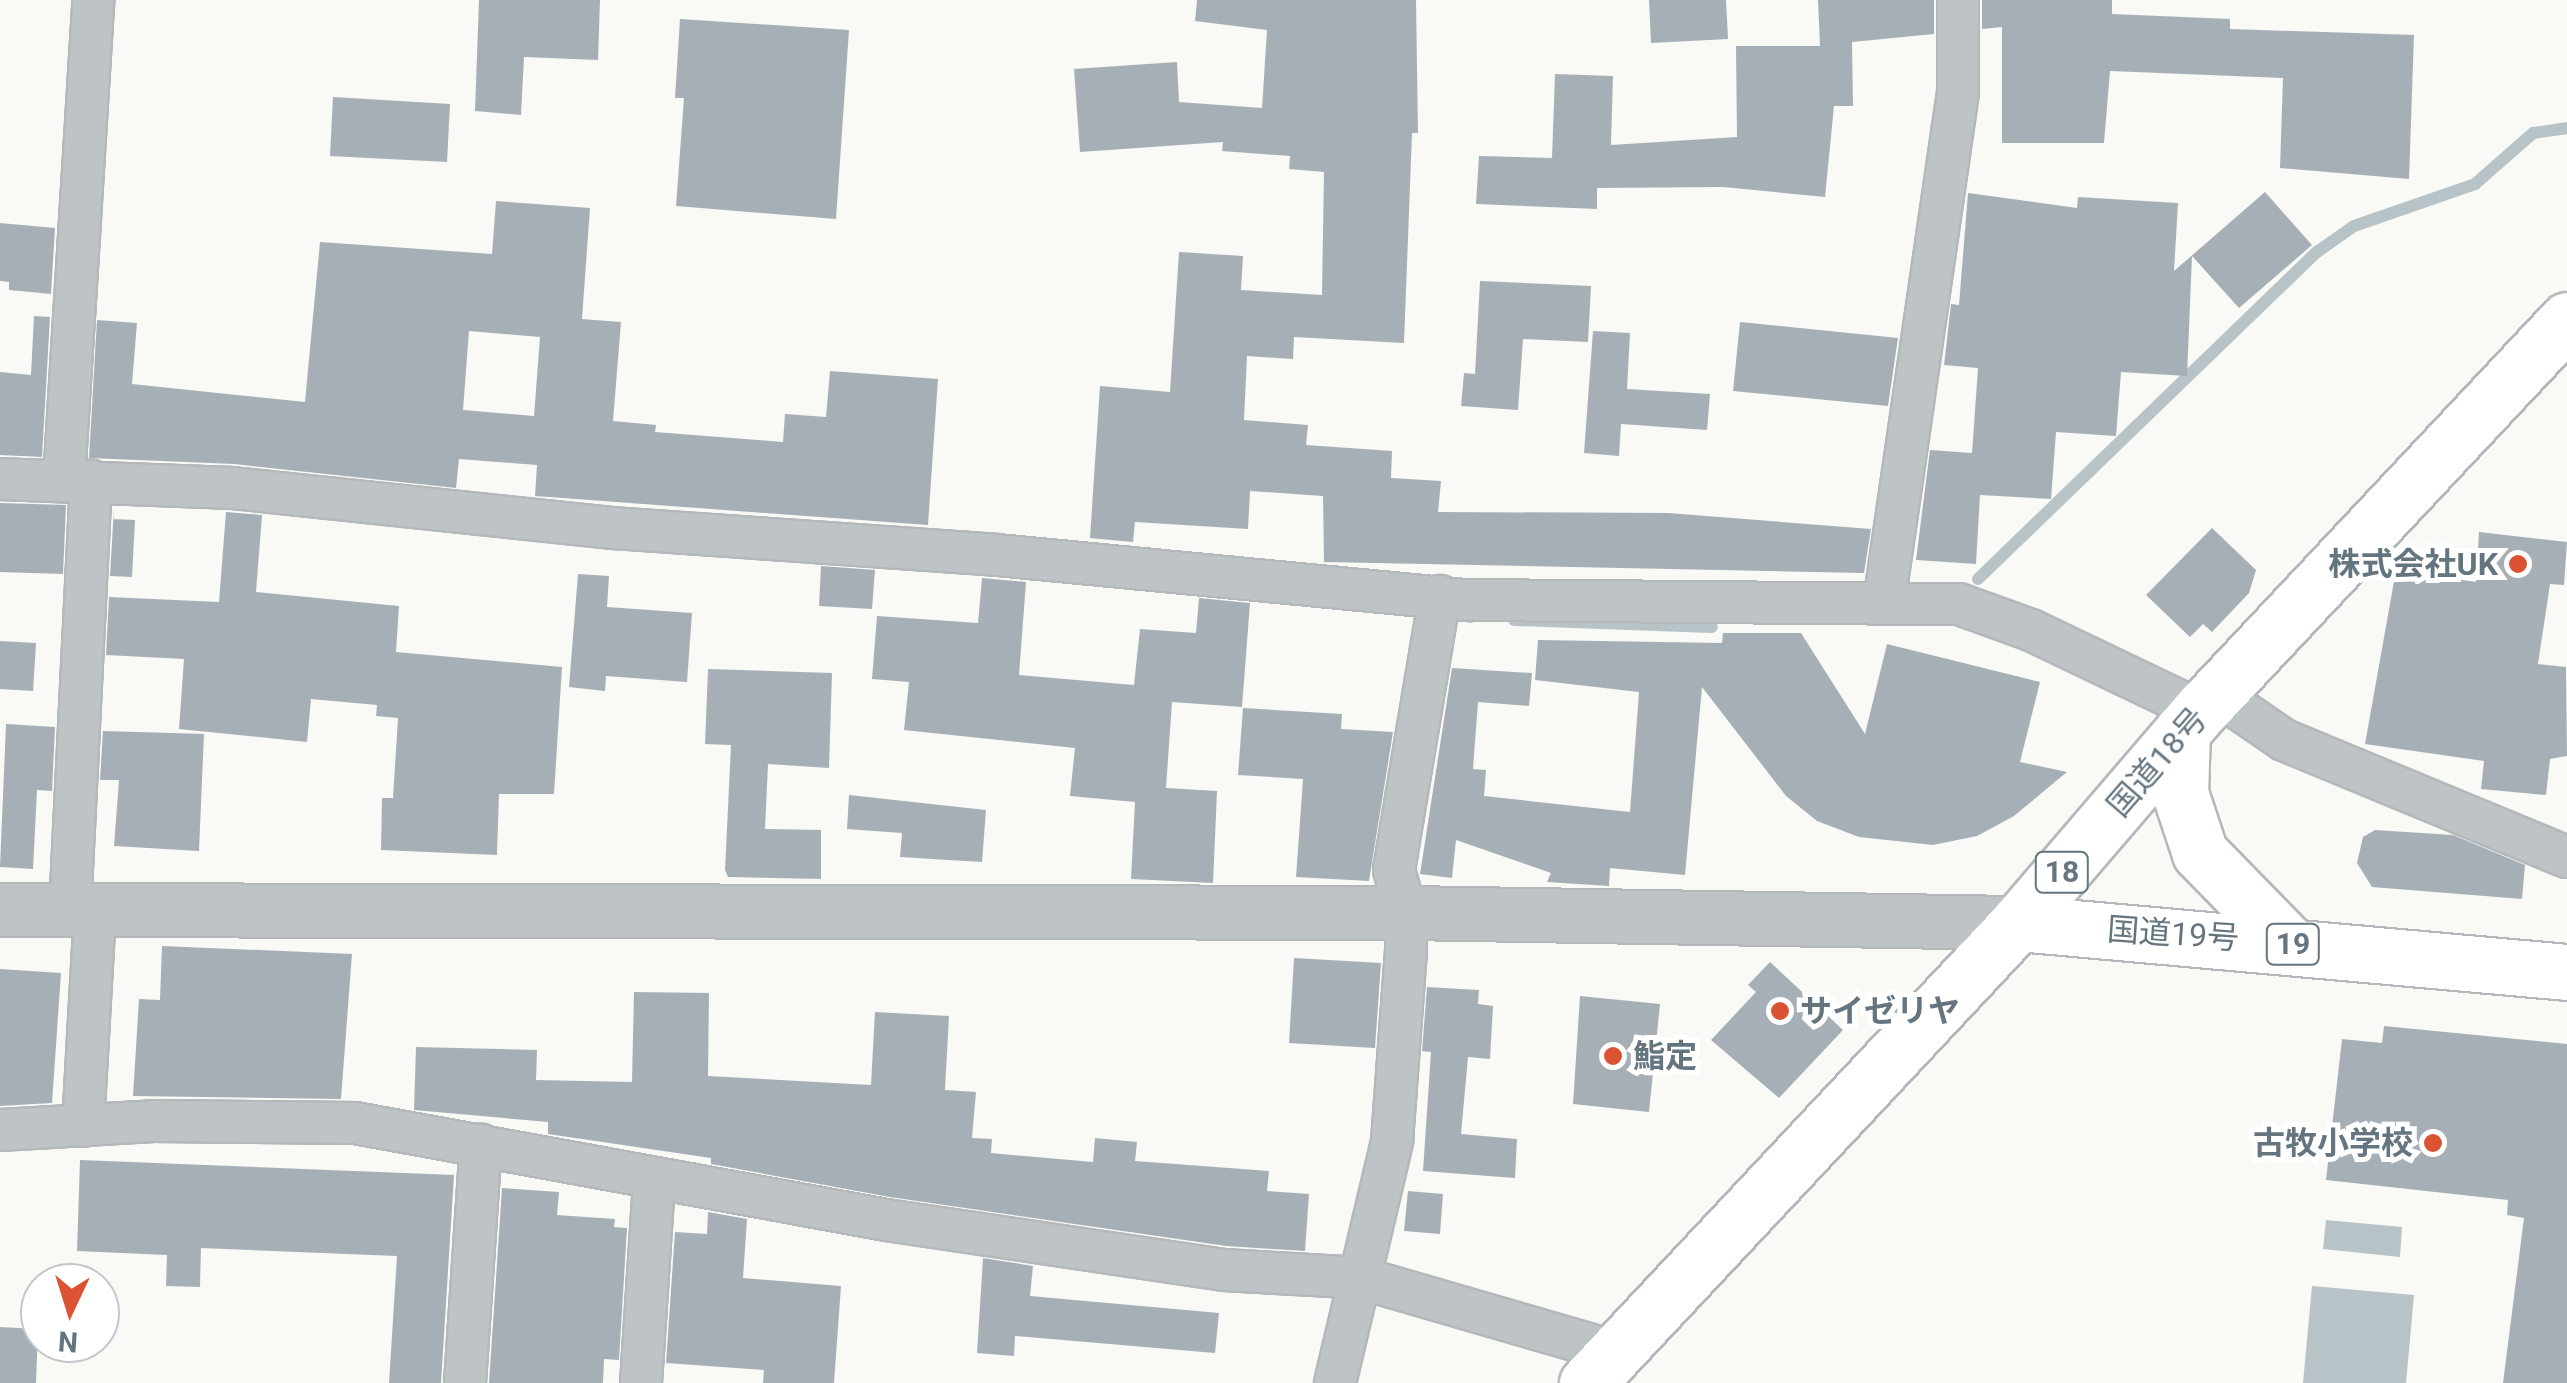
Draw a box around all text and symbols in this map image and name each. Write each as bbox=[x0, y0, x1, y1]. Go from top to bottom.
place label: 株式会社UK bbox=[2329, 545, 2498, 583]
marker: 株式会社UK bbox=[2507, 553, 2529, 575]
street label: 国道18号 bbox=[2099, 700, 2215, 824]
road number: 18 bbox=[2034, 847, 2090, 897]
street label: 国道19号 bbox=[2106, 910, 2240, 958]
road number: 19 bbox=[2266, 919, 2320, 969]
place label: サイゼリヤ bbox=[1800, 992, 1960, 1030]
marker: サイゼリヤ bbox=[1769, 1000, 1791, 1022]
place label: 鮨定 bbox=[1633, 1037, 1697, 1075]
marker: 鮨定 bbox=[1602, 1045, 1624, 1067]
place label: 古牧小学校 bbox=[2253, 1124, 2413, 1162]
marker: 古牧小学校 bbox=[2422, 1132, 2444, 1154]
north arrow bbox=[20, 1263, 120, 1363]
text: N bbox=[57, 1324, 79, 1359]

